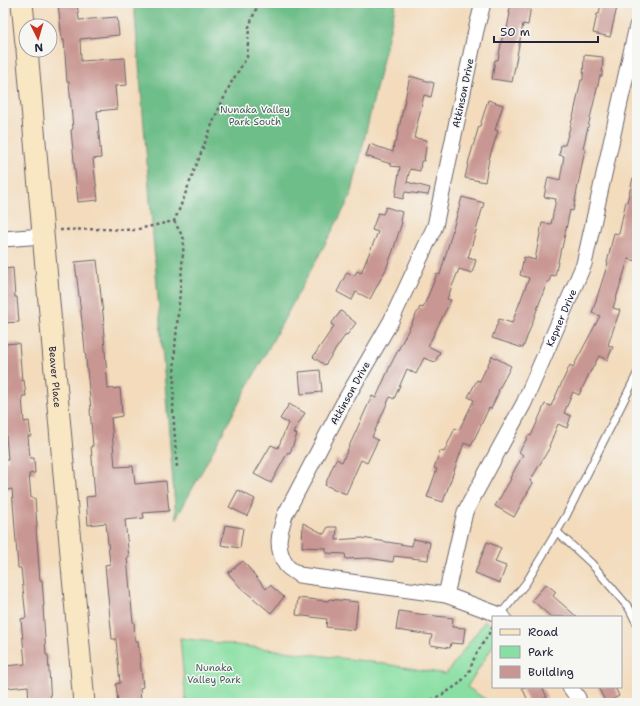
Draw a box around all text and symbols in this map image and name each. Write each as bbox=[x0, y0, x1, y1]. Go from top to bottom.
north arrow bbox=[18, 18, 58, 58]
scale bar bbox=[494, 18, 598, 44]
text: 50 m bbox=[500, 24, 530, 40]
text: N bbox=[34, 40, 44, 55]
street label: Atkinson Drive bbox=[449, 57, 477, 129]
park label: Nunaka Valley Park South bbox=[220, 103, 290, 128]
street label: Kepner Drive bbox=[543, 287, 579, 349]
street label: Beaver Place bbox=[46, 345, 65, 408]
street label: Atkinson Drive bbox=[327, 359, 373, 427]
legend bbox=[492, 616, 622, 688]
text: Road bbox=[528, 624, 559, 640]
text: Park bbox=[528, 644, 554, 660]
park label: Nunaka Valley Park bbox=[187, 661, 241, 686]
text: Building bbox=[528, 664, 574, 680]

